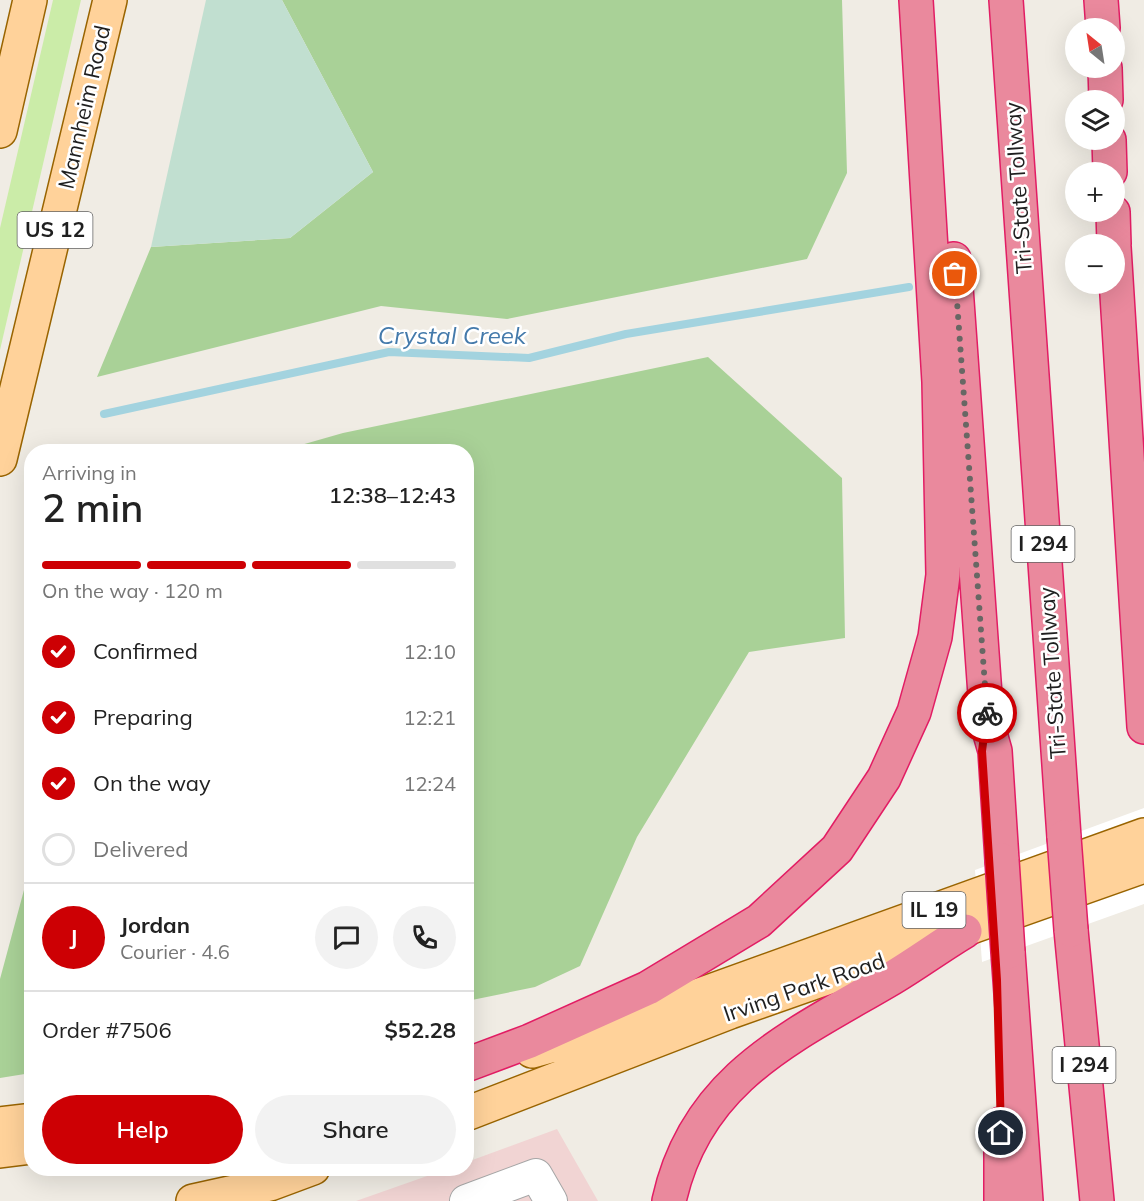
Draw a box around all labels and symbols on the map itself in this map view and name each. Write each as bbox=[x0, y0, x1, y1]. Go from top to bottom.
north arrow bbox=[1065, 18, 1125, 78]
street label: Mannheim Road bbox=[52, 23, 116, 191]
street label: Tri-State Tollway bbox=[998, 101, 1038, 275]
road number: US 12 bbox=[17, 212, 92, 248]
pin bbox=[929, 248, 980, 299]
water label: Crystal Creek bbox=[378, 320, 527, 350]
road number: I 294 bbox=[1012, 526, 1074, 562]
street label: Tri-State Tollway bbox=[1032, 586, 1072, 760]
courier bbox=[957, 683, 1017, 743]
road number: IL 19 bbox=[902, 892, 966, 928]
street label: Irving Park Road bbox=[719, 946, 889, 1028]
road number: I 294 bbox=[1052, 1047, 1116, 1083]
pin bbox=[975, 1107, 1026, 1158]

